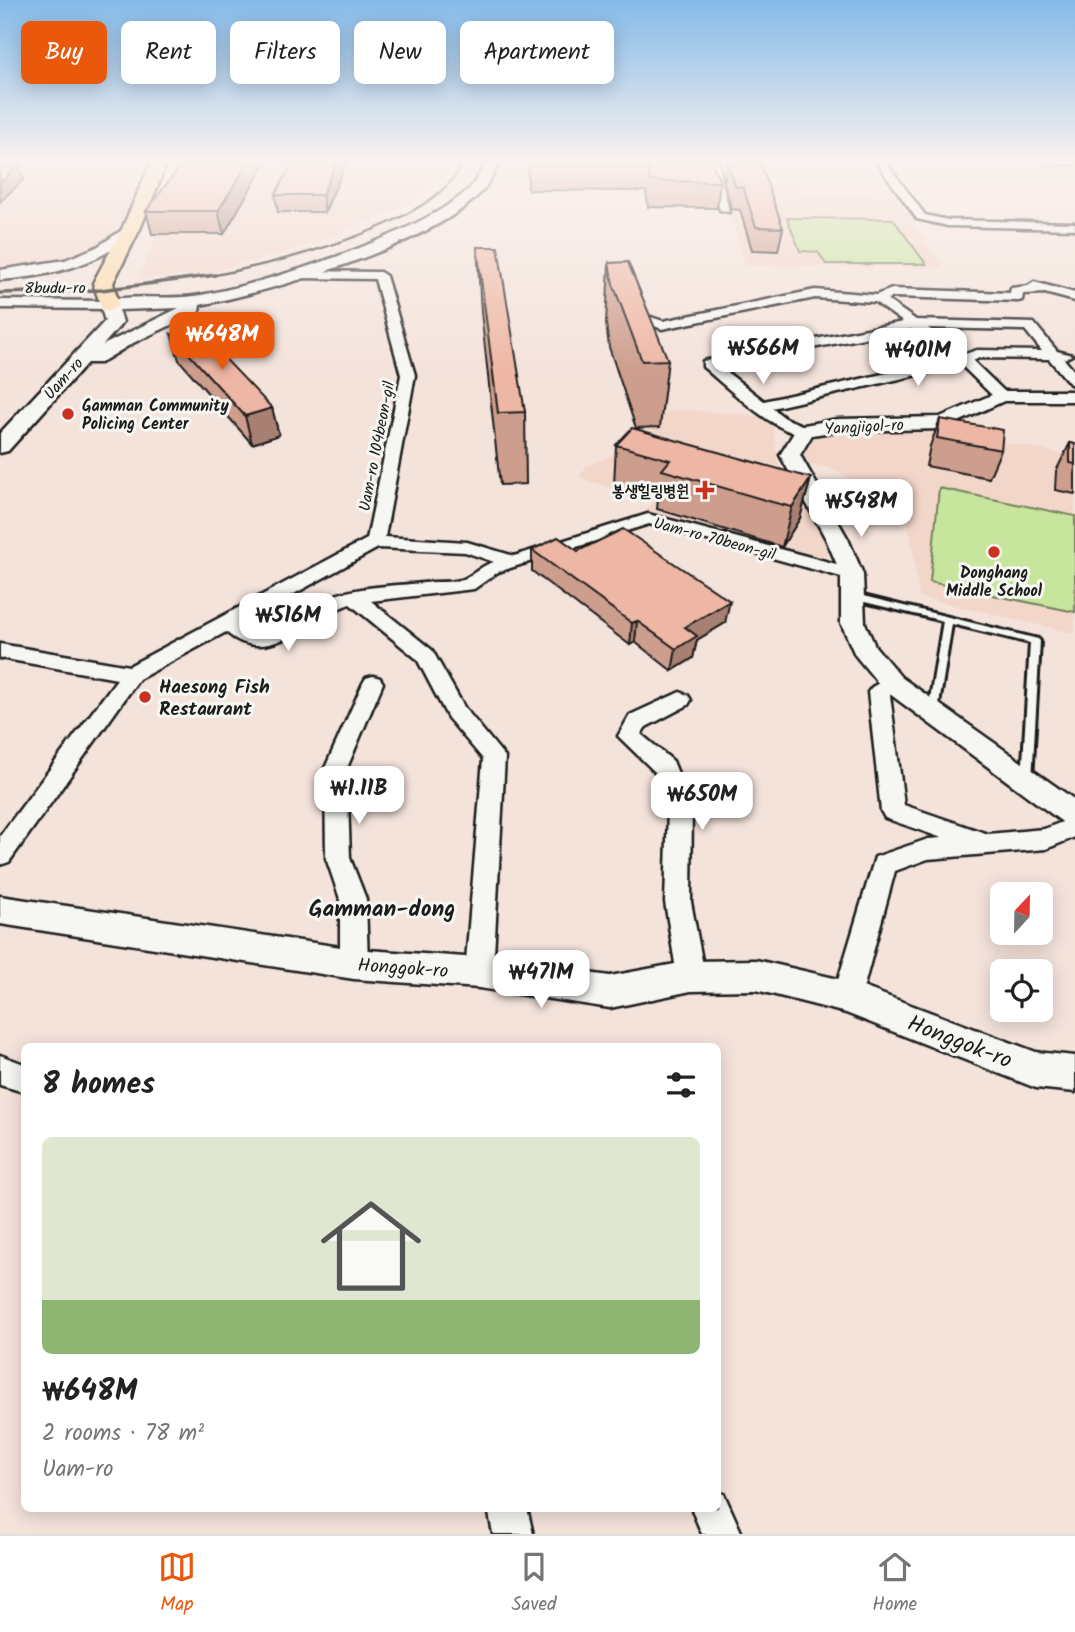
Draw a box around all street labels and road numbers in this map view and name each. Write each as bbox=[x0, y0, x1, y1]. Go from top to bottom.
street label: 8budu-ro bbox=[24, 276, 86, 301]
street label: Uam-ro bbox=[38, 352, 90, 406]
street label: Uam-ro 104beon-gil bbox=[353, 379, 402, 513]
street label: Yangjigol-ro bbox=[824, 413, 904, 442]
street label: Uam-ro 70beon-gil bbox=[651, 511, 779, 568]
street label: Honggok-ro bbox=[357, 951, 449, 987]
street label: Honggok-ro bbox=[902, 1006, 1017, 1079]

